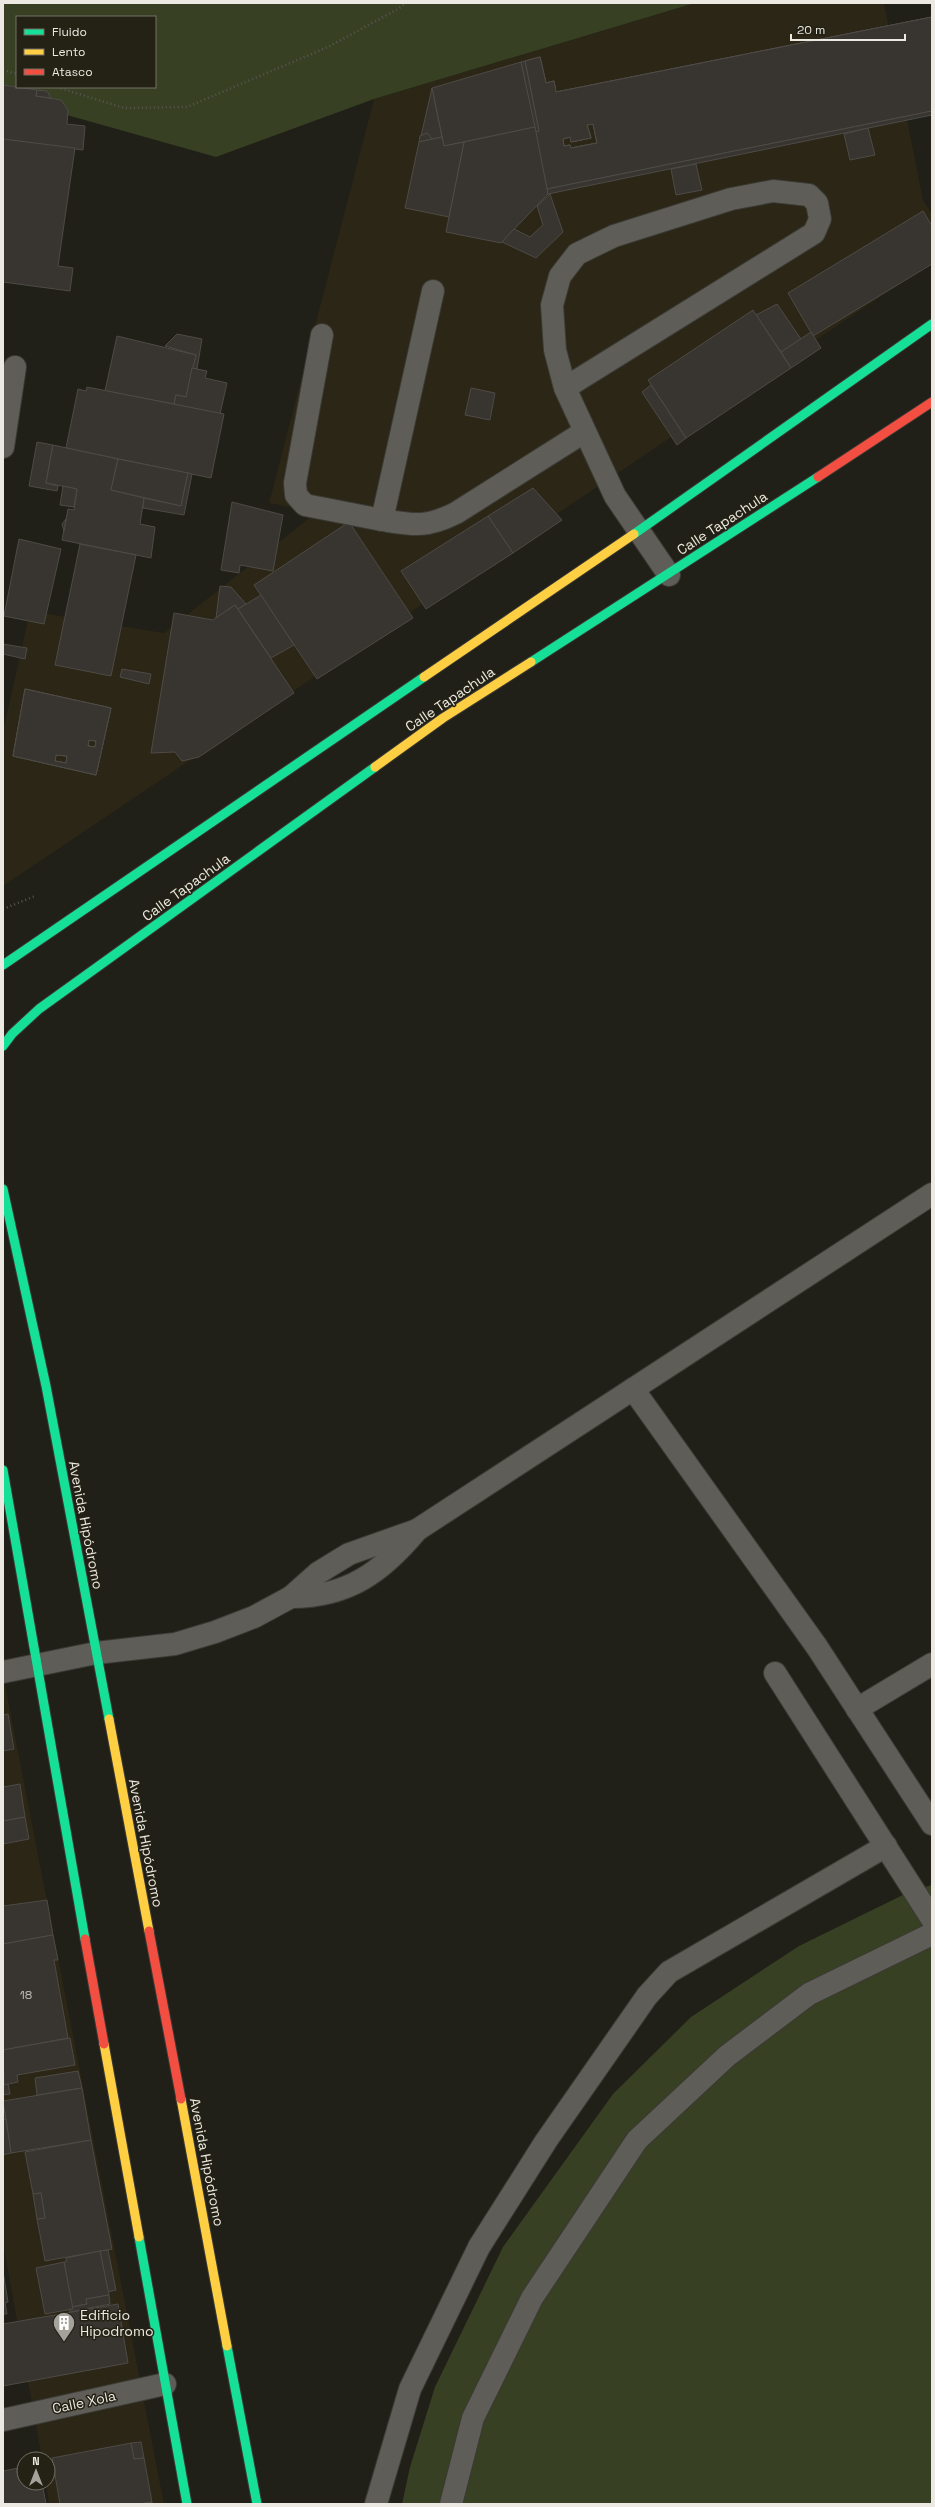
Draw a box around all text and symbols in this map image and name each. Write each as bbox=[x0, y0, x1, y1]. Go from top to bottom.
legend bbox=[16, 16, 156, 88]
scale bar bbox=[791, 16, 905, 42]
text: 20 m bbox=[797, 22, 825, 38]
text: Fluido bbox=[52, 24, 87, 40]
text: Lento bbox=[52, 44, 86, 60]
text: Atasco bbox=[52, 64, 93, 80]
street label: Calle Tapachula bbox=[673, 487, 771, 559]
street label: Calle Tapachula bbox=[402, 662, 498, 736]
street label: Calle Tapachula bbox=[139, 849, 233, 925]
street label: Avenida Hipódromo bbox=[65, 1459, 107, 1591]
street label: Avenida Hipódromo bbox=[125, 1777, 167, 1909]
house number: 18 bbox=[20, 1987, 32, 2003]
street label: Avenida Hipódromo bbox=[186, 2096, 228, 2228]
place label: Edificio Hipodromo bbox=[80, 2306, 154, 2340]
building icon: Edificio Hipodromo bbox=[51, 2310, 77, 2343]
street label: Calle Xola bbox=[51, 2386, 117, 2418]
north arrow bbox=[16, 2451, 56, 2491]
text: N bbox=[32, 2454, 40, 2468]

